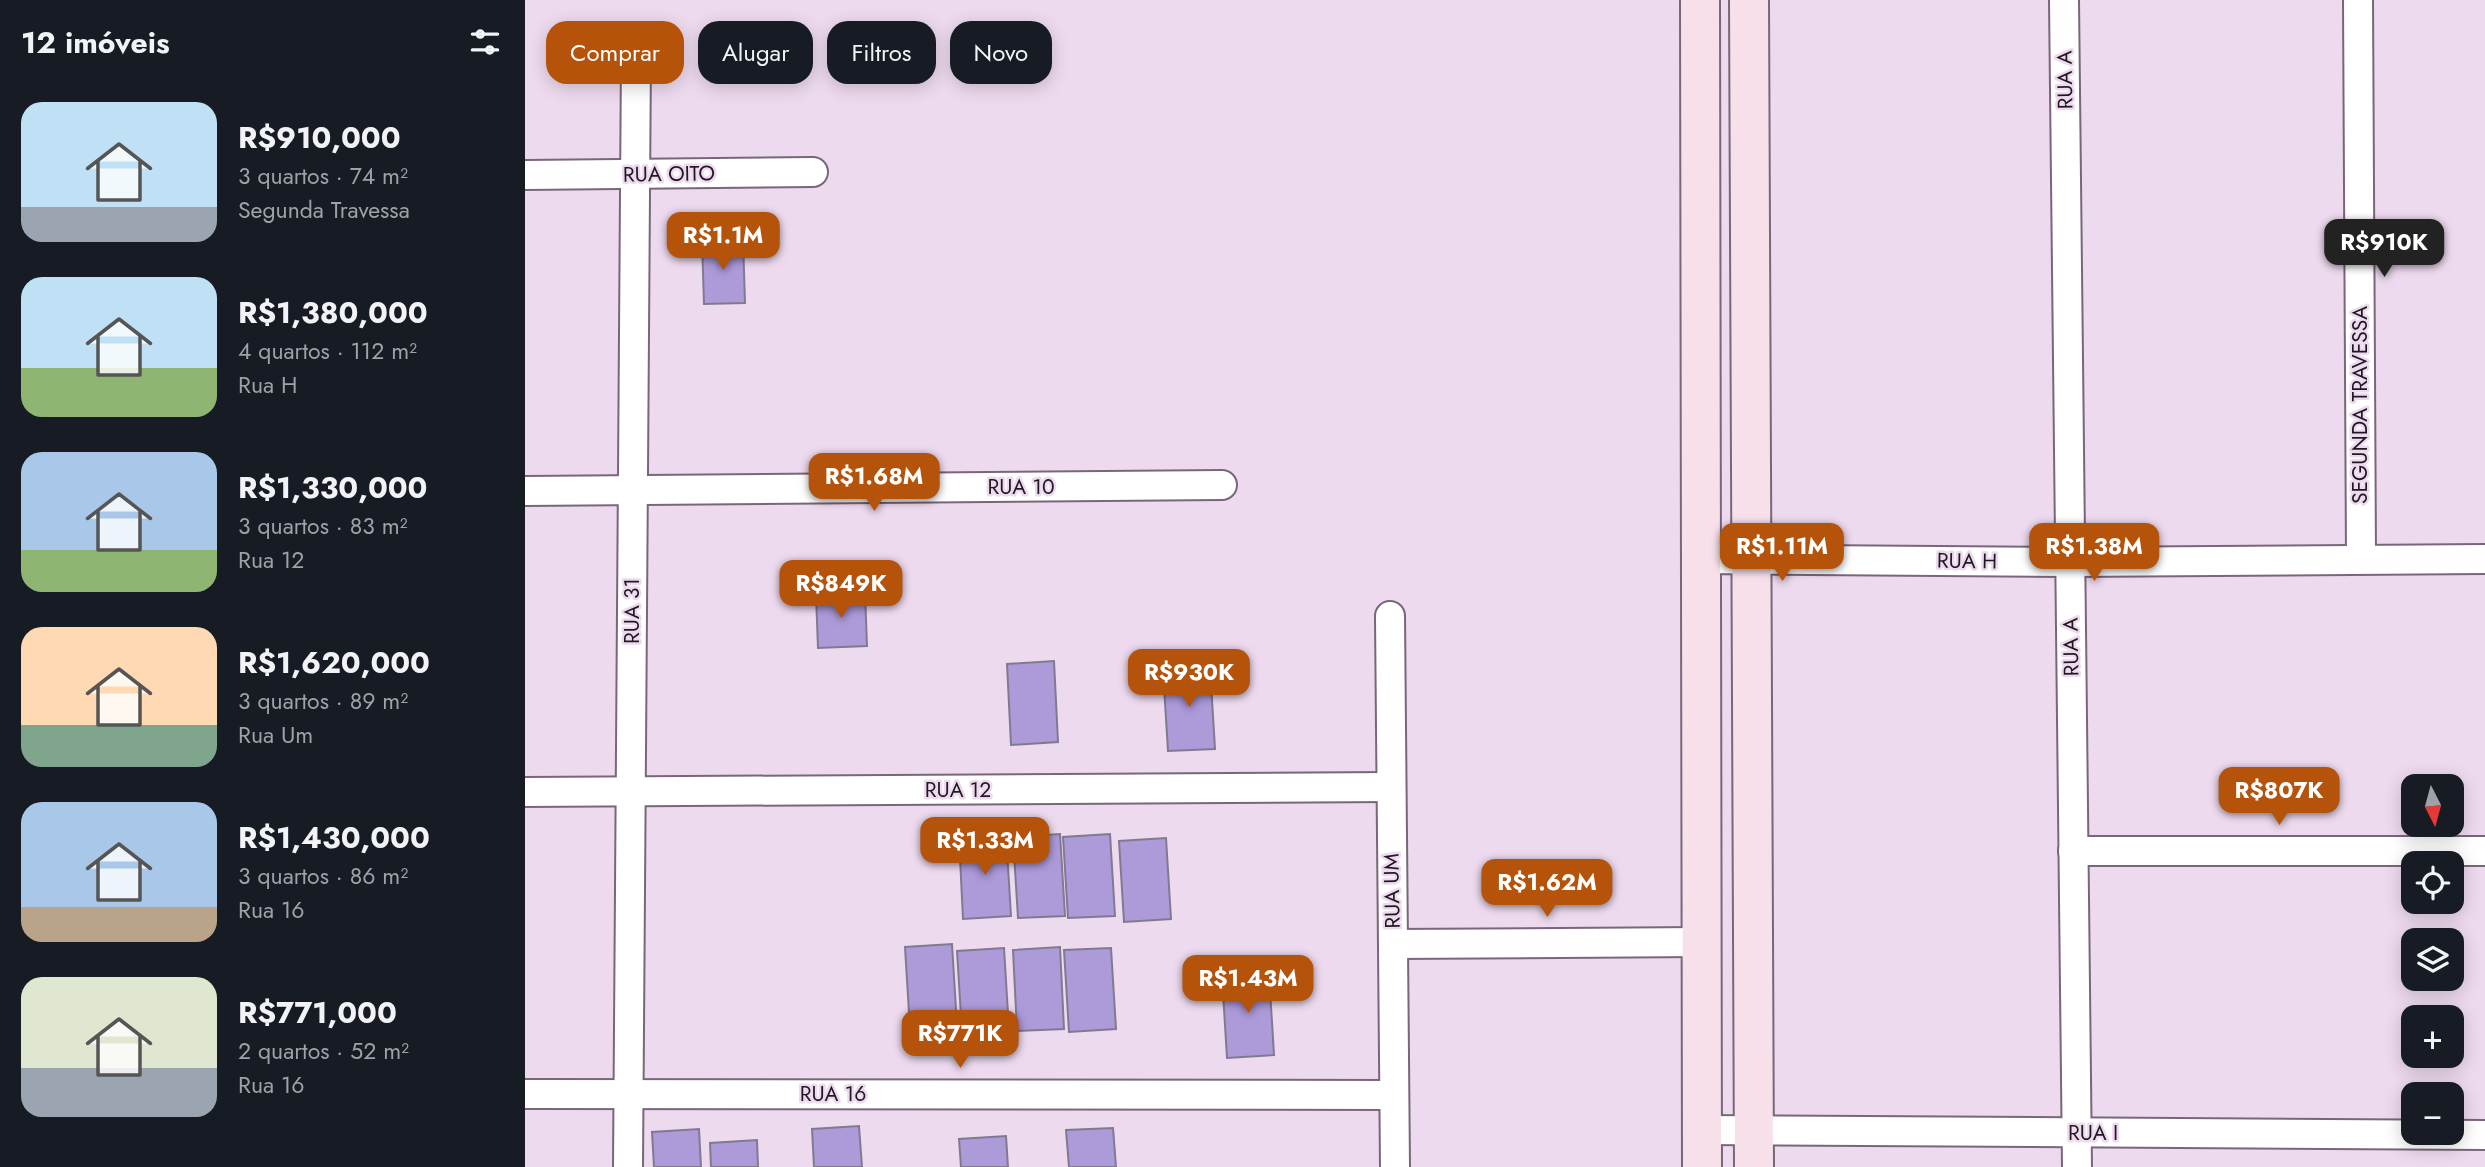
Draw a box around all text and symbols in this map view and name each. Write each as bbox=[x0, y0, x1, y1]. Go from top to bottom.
text: 12 imóveis bbox=[21, 21, 170, 64]
chip: Comprar bbox=[546, 21, 684, 84]
chip: Alugar bbox=[698, 21, 813, 84]
chip: Filtros bbox=[827, 21, 936, 84]
chip: Novo bbox=[950, 21, 1052, 84]
icon: filters bbox=[466, 23, 504, 61]
street label: RUA A bbox=[2049, 50, 2081, 110]
text: R$910,000 bbox=[238, 116, 401, 159]
icon: home bbox=[77, 130, 161, 214]
street label: RUA OITO bbox=[623, 158, 715, 190]
text: 3 quartos · 74 m² bbox=[238, 159, 408, 193]
text: Segunda Travessa bbox=[238, 193, 410, 227]
pin: R$1.1M bbox=[666, 212, 780, 272]
text: R$1.1M bbox=[683, 218, 763, 252]
pin: R$910K bbox=[2327, 219, 2441, 279]
text: R$910K bbox=[2340, 225, 2428, 259]
text: R$1,380,000 bbox=[238, 291, 428, 334]
icon: home bbox=[77, 305, 161, 389]
street label: SEGUNDA TRAVESSA bbox=[2345, 306, 2375, 504]
text: 4 quartos · 112 m² bbox=[238, 334, 417, 368]
text: Rua H bbox=[238, 368, 297, 402]
pin: R$1.68M bbox=[809, 454, 939, 513]
text: R$1.68M bbox=[825, 459, 923, 493]
text: R$1,330,000 bbox=[238, 466, 427, 509]
street label: RUA 10 bbox=[987, 472, 1055, 502]
icon: home bbox=[77, 480, 161, 564]
text: 3 quartos · 83 m² bbox=[238, 509, 408, 543]
pin: R$1.11M bbox=[1717, 524, 1847, 583]
pin: R$1.38M bbox=[2029, 524, 2159, 583]
text: R$1.11M bbox=[1736, 529, 1828, 563]
text: R$1.38M bbox=[2045, 529, 2143, 563]
text: Rua 12 bbox=[238, 543, 304, 577]
street label: RUA H bbox=[1937, 545, 1997, 577]
pin: R$849K bbox=[784, 560, 898, 620]
text: R$849K bbox=[795, 566, 887, 600]
street label: RUA 31 bbox=[617, 578, 647, 644]
street label: RUA A bbox=[2055, 617, 2087, 677]
text: R$1,620,000 bbox=[238, 641, 430, 684]
pin: R$930K bbox=[1132, 650, 1246, 709]
icon: home bbox=[77, 655, 161, 739]
text: R$930K bbox=[1144, 655, 1234, 689]
text: 3 quartos · 89 m² bbox=[238, 684, 408, 718]
text: Rua Um bbox=[238, 718, 313, 752]
pin: R$807K bbox=[2222, 768, 2336, 827]
text: R$807K bbox=[2235, 773, 2323, 807]
north arrow bbox=[2401, 774, 2464, 836]
map controls bbox=[2401, 774, 2464, 1145]
street label: RUA 12 bbox=[925, 775, 991, 805]
text: R$1,430,000 bbox=[238, 816, 430, 859]
pin: R$1.33M bbox=[920, 818, 1050, 877]
text: R$1.33M bbox=[936, 823, 1034, 857]
icon: home bbox=[77, 830, 161, 914]
button: locate bbox=[2401, 851, 2464, 914]
street label: RUA UM bbox=[1376, 853, 1408, 929]
text: 3 quartos · 86 m² bbox=[238, 859, 408, 893]
pin: R$1.62M bbox=[1482, 860, 1612, 919]
text: R$1.62M bbox=[1497, 865, 1597, 899]
text: Rua 16 bbox=[238, 893, 305, 927]
button: layers bbox=[2401, 928, 2464, 991]
pin: R$1.43M bbox=[1183, 956, 1313, 1015]
text: R$1.43M bbox=[1198, 961, 1298, 995]
text: R$771,000 bbox=[238, 991, 397, 1034]
icon: home bbox=[77, 1005, 161, 1089]
button: + bbox=[2401, 1005, 2464, 1068]
pin: R$771K bbox=[903, 1010, 1017, 1070]
text: R$771K bbox=[918, 1016, 1002, 1050]
text: 2 quartos · 52 m² bbox=[238, 1034, 409, 1068]
text: Rua 16 bbox=[238, 1068, 305, 1102]
street label: RUA 16 bbox=[800, 1079, 866, 1109]
button: − bbox=[2401, 1082, 2464, 1145]
street label: RUA I bbox=[2068, 1118, 2118, 1148]

